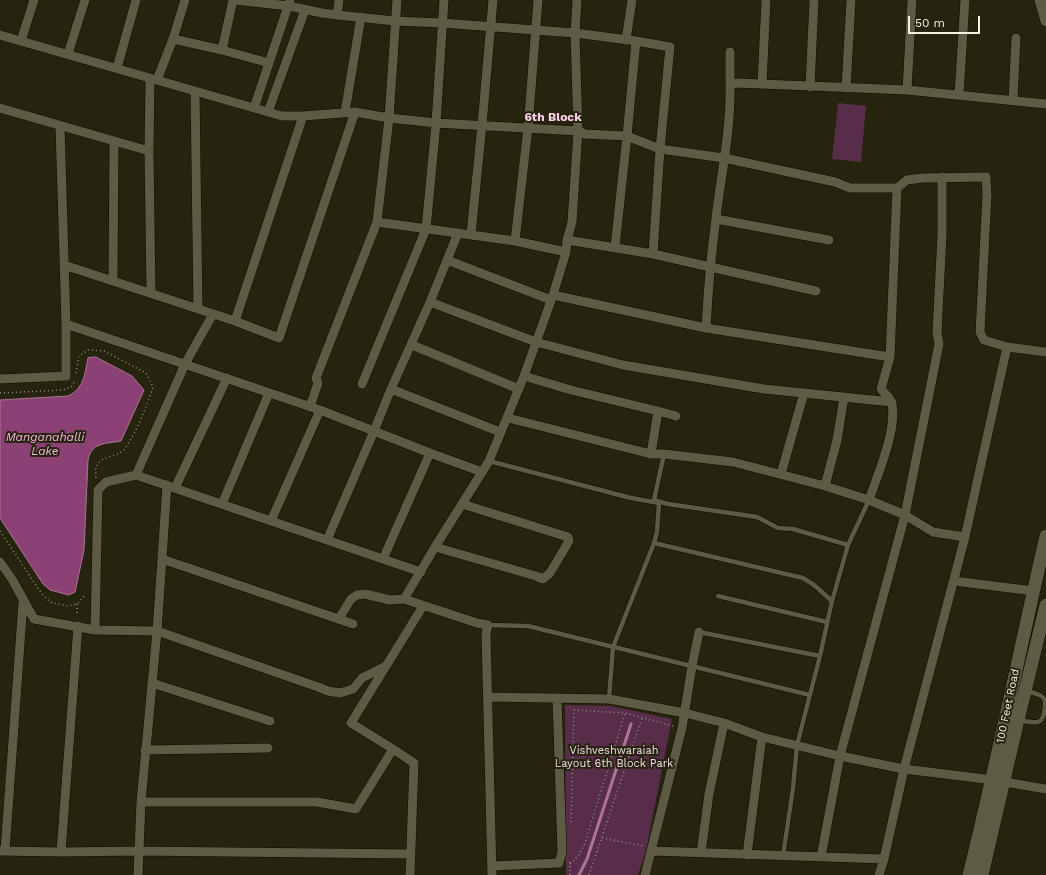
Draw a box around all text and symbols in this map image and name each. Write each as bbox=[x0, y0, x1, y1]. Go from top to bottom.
scale bar bbox=[910, 8, 982, 34]
text: 50 m bbox=[915, 16, 945, 30]
district label: 6th Block bbox=[524, 110, 582, 124]
water label: Manganahalli Lake bbox=[6, 430, 84, 458]
street label: 100 Feet Road bbox=[994, 668, 1022, 744]
park label: Vishveshwaraiah Layout 6th Block Park bbox=[555, 744, 673, 770]

